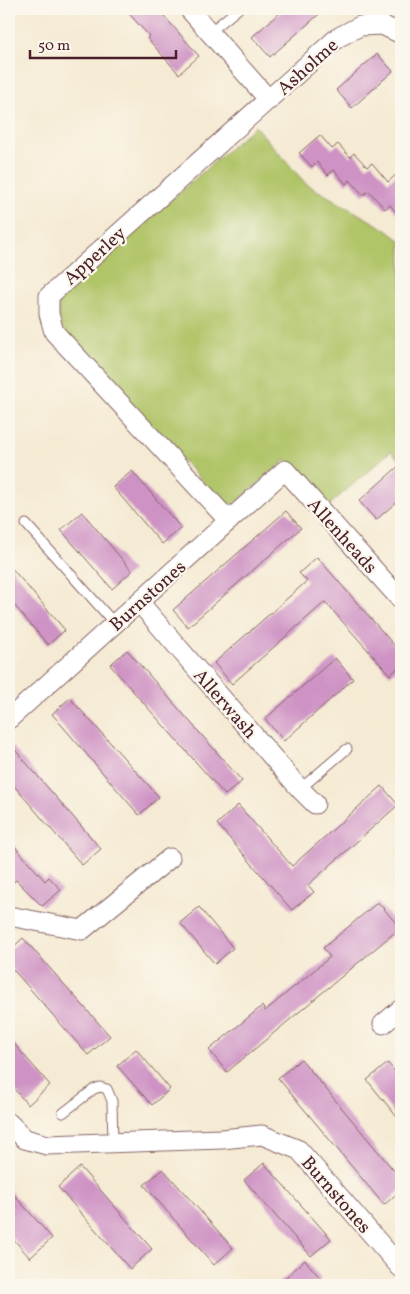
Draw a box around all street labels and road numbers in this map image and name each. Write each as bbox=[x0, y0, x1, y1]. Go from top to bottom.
street label: Asholme bbox=[272, 33, 345, 102]
street label: Apperley bbox=[58, 221, 132, 292]
street label: Allenheads bbox=[300, 493, 383, 580]
street label: Burnstones bbox=[104, 555, 192, 638]
street label: Allerwash bbox=[187, 664, 262, 745]
street label: Burnstones bbox=[294, 1151, 376, 1240]

